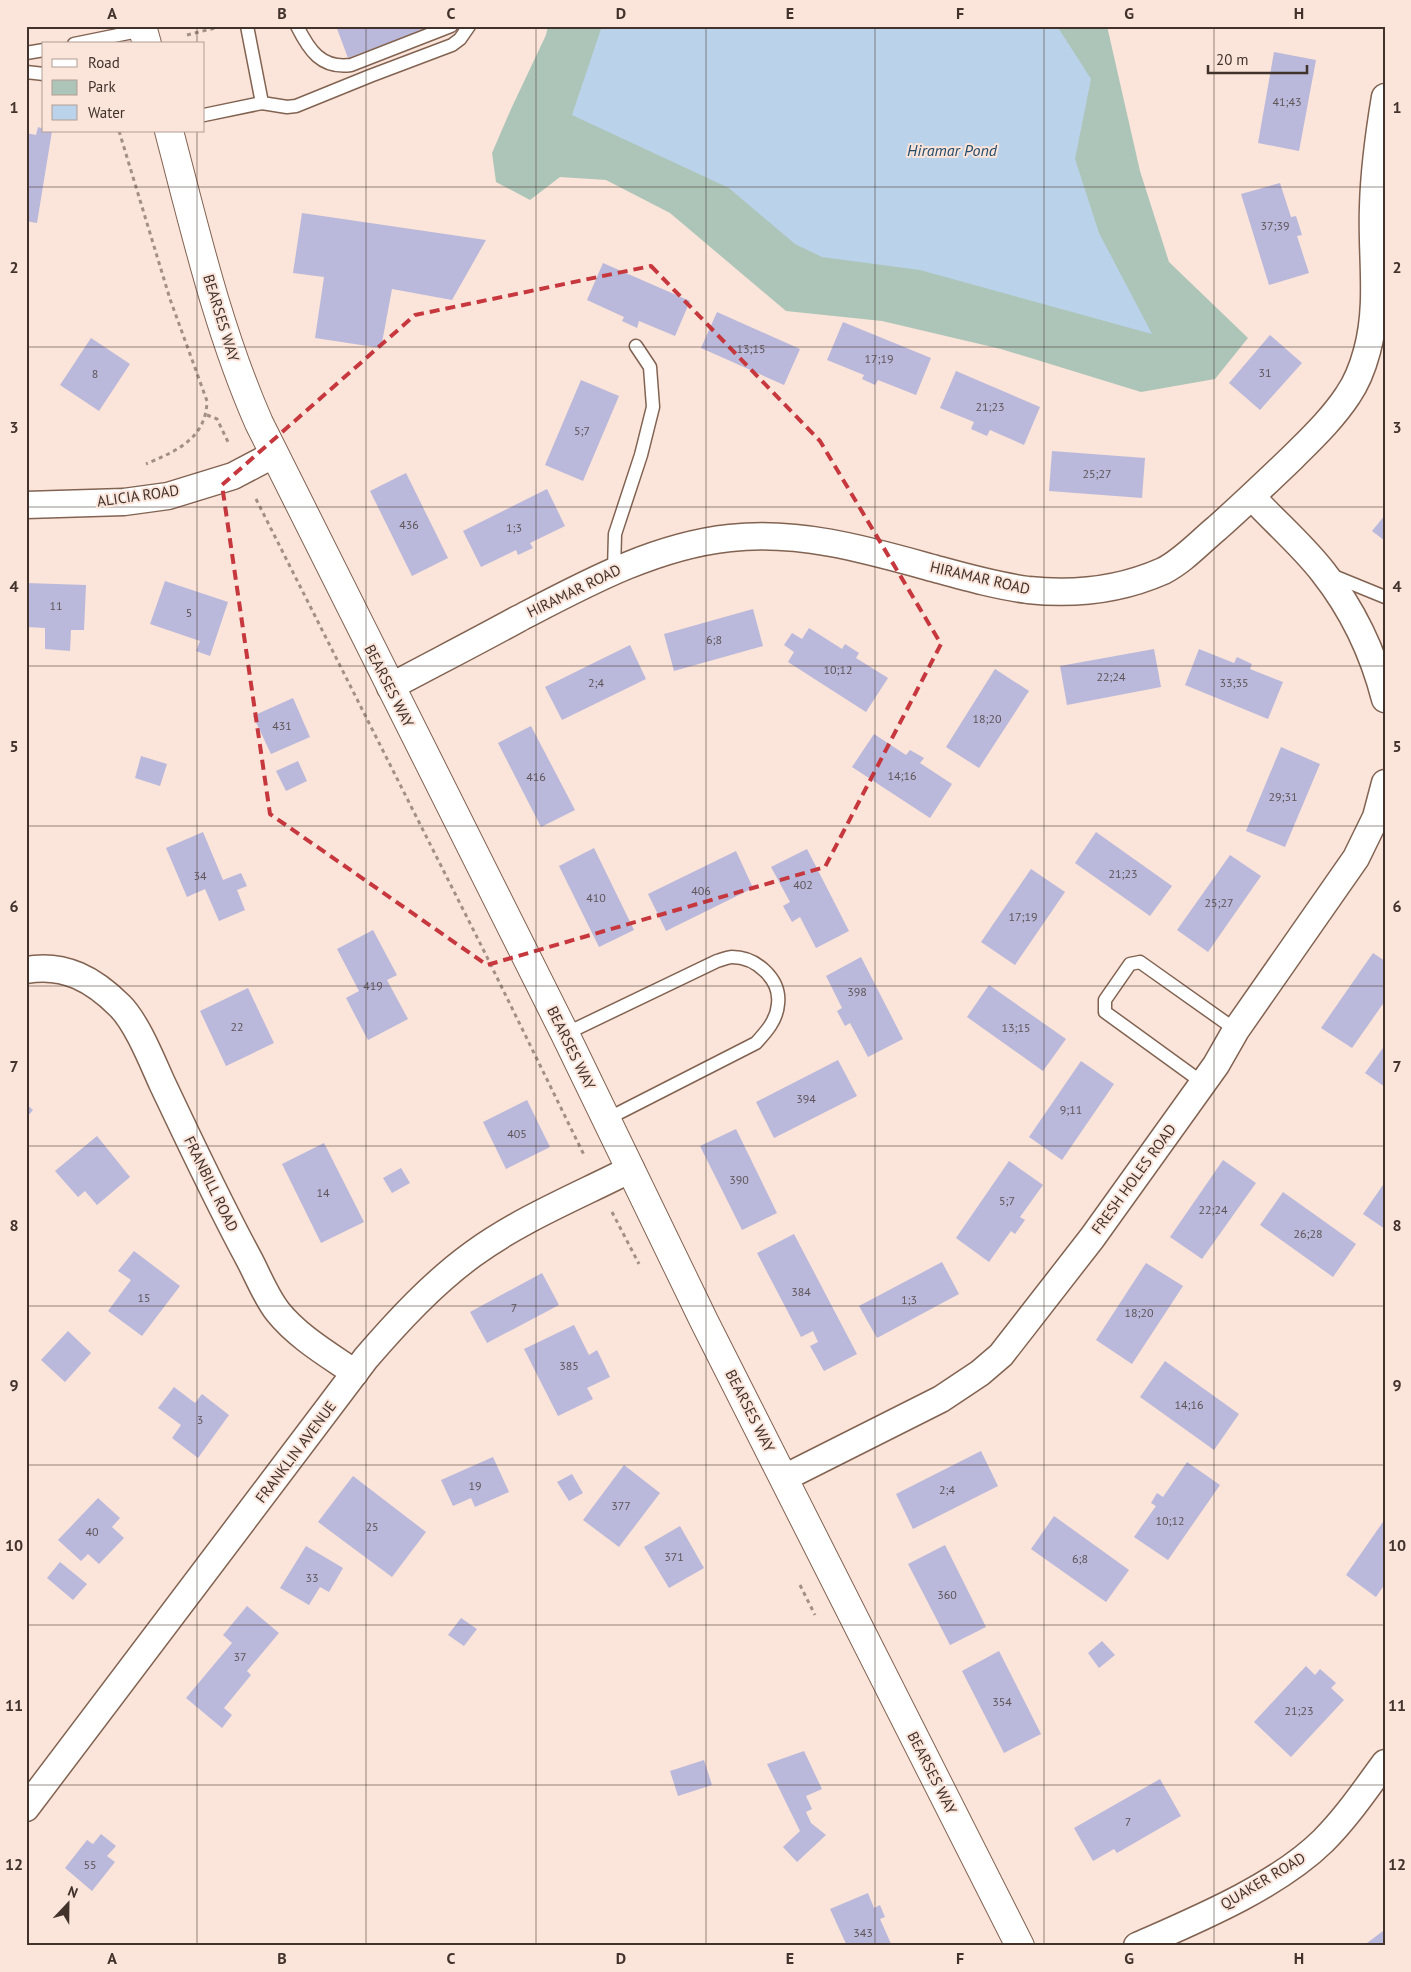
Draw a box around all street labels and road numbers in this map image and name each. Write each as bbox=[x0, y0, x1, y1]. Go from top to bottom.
street label: BEARSES WAY bbox=[199, 272, 244, 364]
street label: ALICIA ROAD bbox=[96, 480, 180, 511]
street label: HIRAMAR ROAD bbox=[928, 557, 1032, 598]
street label: HIRAMAR ROAD bbox=[524, 560, 624, 621]
street label: BEARSES WAY bbox=[360, 641, 419, 731]
street label: BEARSES WAY bbox=[543, 1003, 600, 1093]
street label: FRESH HOLES ROAD bbox=[1087, 1120, 1180, 1238]
street label: FRANBILL ROAD bbox=[180, 1133, 243, 1235]
street label: BEARSES WAY bbox=[721, 1366, 780, 1456]
street label: FRANKLIN AVENUE bbox=[251, 1397, 340, 1506]
street label: BEARSES WAY bbox=[903, 1728, 962, 1818]
street label: QUAKER ROAD bbox=[1217, 1848, 1309, 1913]

